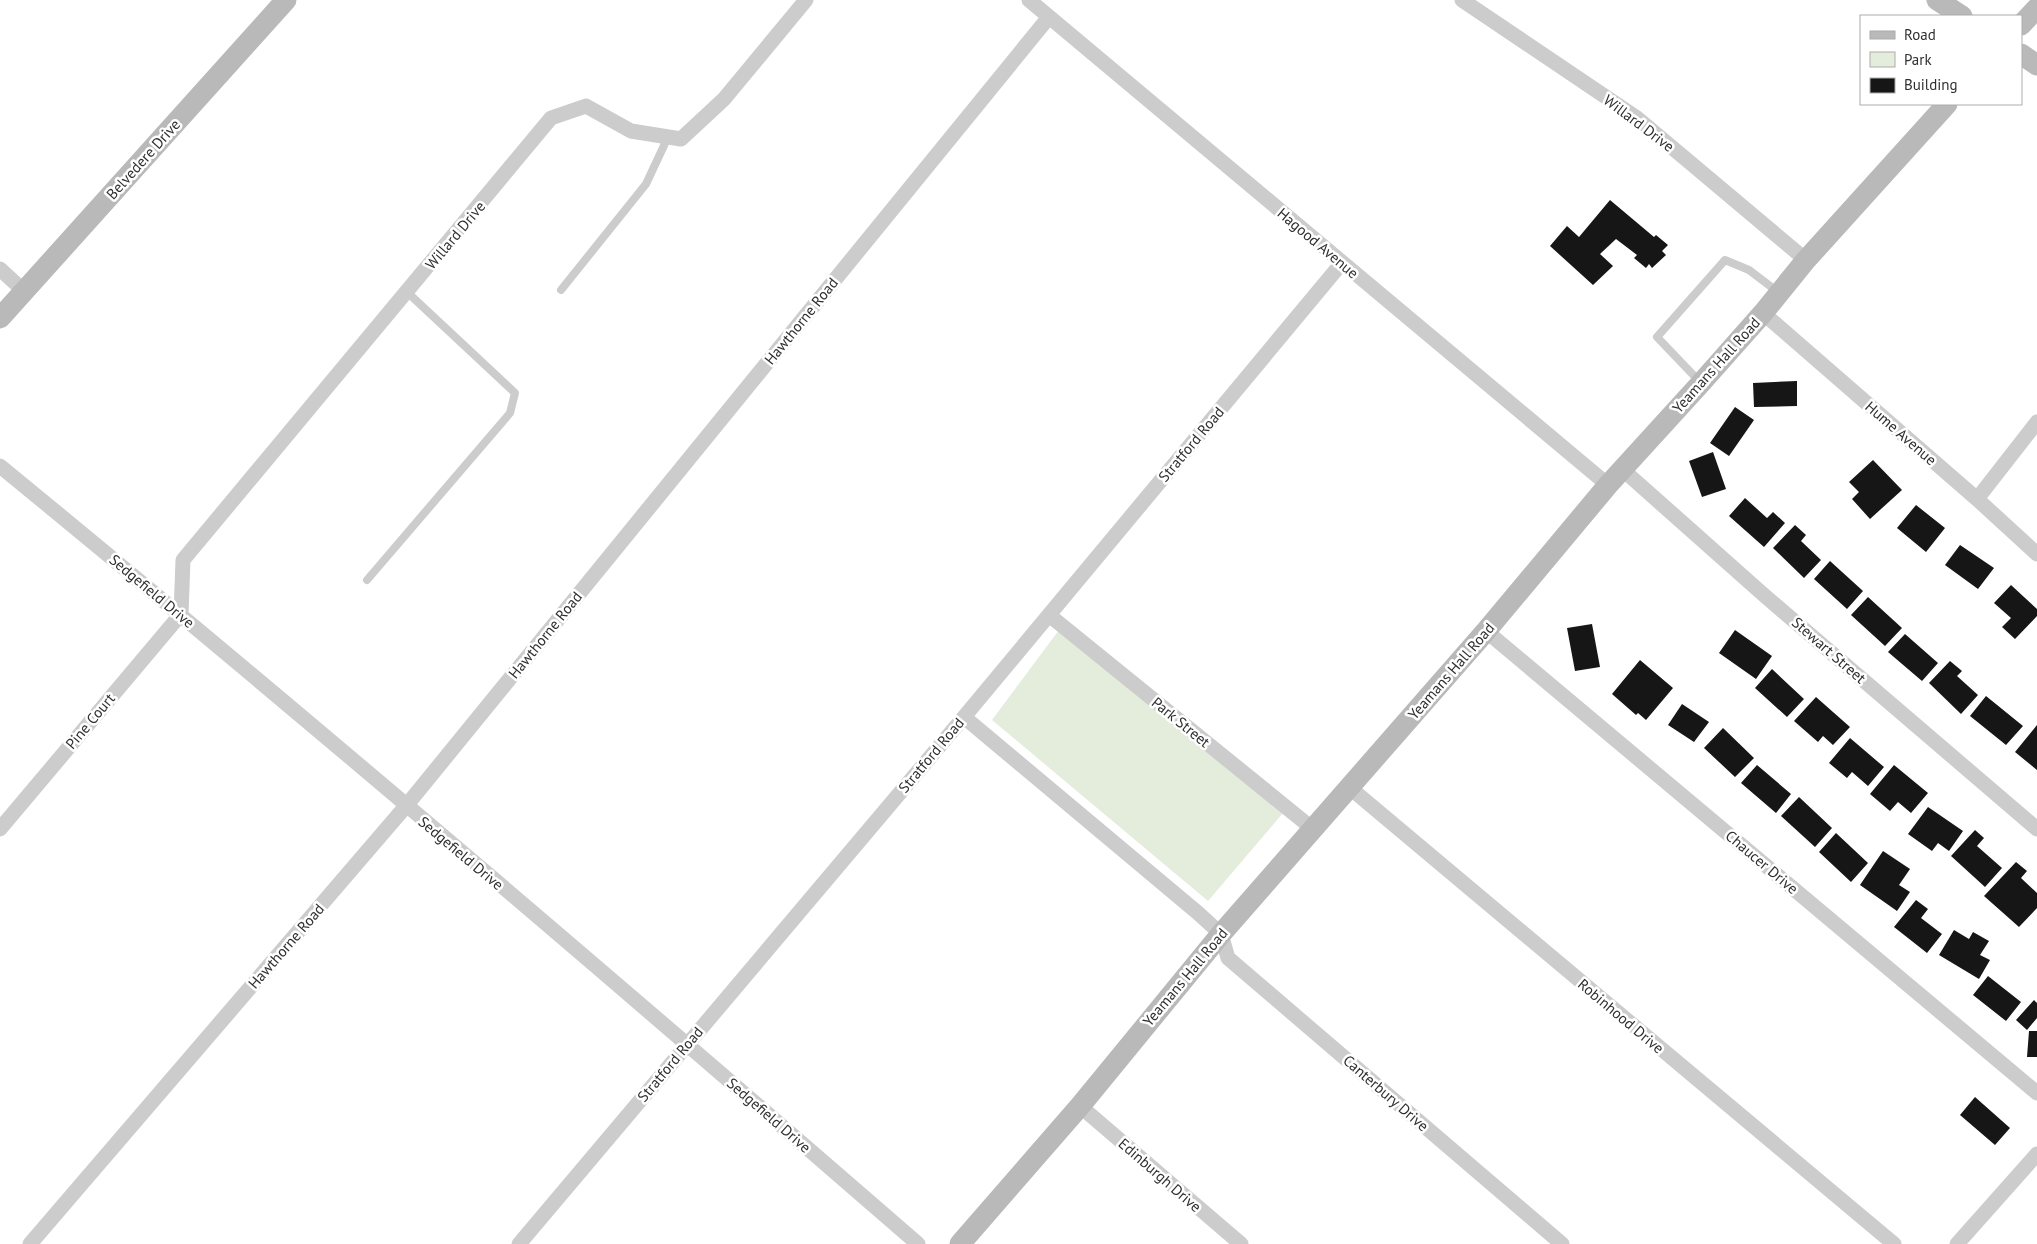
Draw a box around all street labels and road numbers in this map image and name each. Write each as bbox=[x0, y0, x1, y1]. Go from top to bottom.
street label: Willard Drive bbox=[1600, 90, 1678, 156]
street label: Belvedere Drive bbox=[102, 115, 184, 203]
street label: Willard Drive bbox=[421, 197, 489, 273]
street label: Hagood Avenue bbox=[1274, 204, 1362, 282]
street label: Hawthorne Road bbox=[760, 274, 842, 368]
street label: Yeamans Hall Road bbox=[1668, 313, 1764, 417]
street label: Hume Avenue bbox=[1861, 397, 1941, 469]
street label: Stratford Road bbox=[1154, 403, 1228, 485]
street label: Sedgefield Drive bbox=[106, 550, 198, 632]
street label: Hawthorne Road bbox=[504, 588, 586, 682]
street label: Stewart Street bbox=[1788, 613, 1870, 687]
street label: Yeamans Hall Road bbox=[1404, 619, 1498, 723]
street label: Pine Court bbox=[61, 689, 119, 753]
street label: Park Street bbox=[1148, 693, 1214, 751]
street label: Stratford Road bbox=[894, 714, 968, 796]
street label: Sedgefield Drive bbox=[415, 812, 507, 894]
street label: Chaucer Drive bbox=[1722, 826, 1802, 898]
street label: Hawthorne Road bbox=[244, 900, 328, 992]
street label: Yeamans Hall Road bbox=[1138, 924, 1232, 1030]
street label: Robinhood Drive bbox=[1574, 974, 1668, 1058]
street label: Stratford Road bbox=[633, 1023, 707, 1105]
street label: Canterbury Drive bbox=[1339, 1051, 1433, 1135]
street label: Sedgefield Drive bbox=[723, 1073, 815, 1157]
street label: Edinburgh Drive bbox=[1115, 1134, 1205, 1216]

